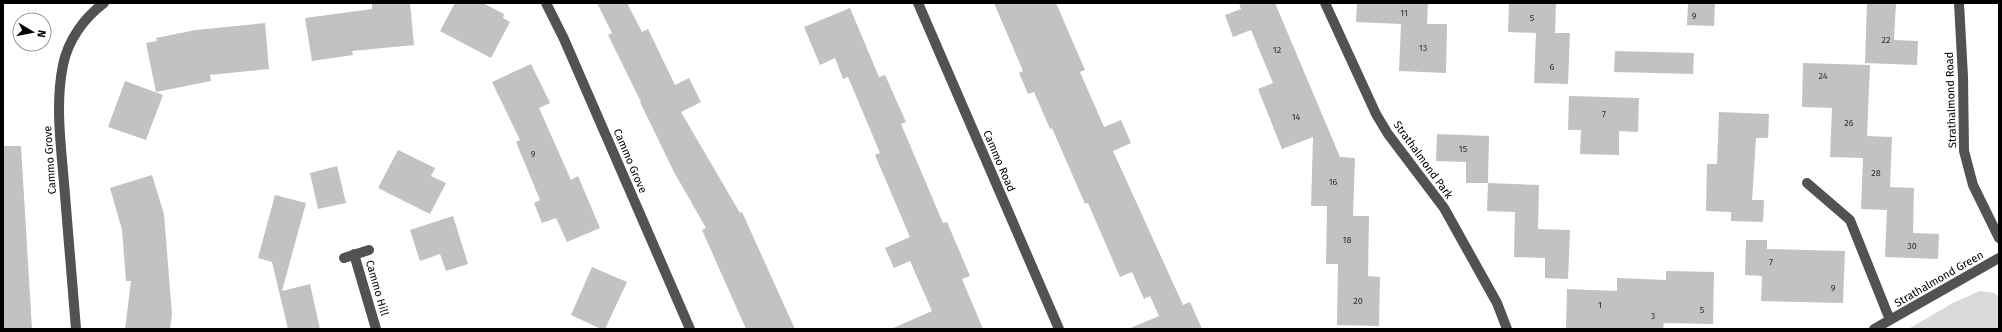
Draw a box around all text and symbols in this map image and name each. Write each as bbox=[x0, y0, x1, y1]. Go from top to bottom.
house number: 11 bbox=[1400, 8, 1408, 18]
house number: 9 bbox=[1692, 11, 1697, 21]
north arrow bbox=[12, 12, 52, 52]
house number: 5 bbox=[1530, 13, 1535, 23]
text: N bbox=[34, 29, 48, 38]
house number: 22 bbox=[1882, 35, 1890, 45]
house number: 13 bbox=[1419, 43, 1427, 53]
house number: 12 bbox=[1273, 45, 1281, 55]
street label: Strathalmond Road bbox=[1943, 52, 1959, 148]
house number: 6 bbox=[1550, 62, 1555, 72]
house number: 24 bbox=[1818, 71, 1828, 81]
house number: 7 bbox=[1602, 109, 1606, 119]
house number: 14 bbox=[1292, 112, 1301, 122]
house number: 26 bbox=[1844, 118, 1854, 128]
street label: Strathalmond Park bbox=[1390, 119, 1456, 202]
street label: Cammo Grove bbox=[41, 125, 59, 195]
street label: Cammo Grove bbox=[611, 127, 649, 195]
street label: Cammo Road bbox=[980, 128, 1018, 194]
house number: 15 bbox=[1459, 144, 1468, 154]
house number: 9 bbox=[531, 149, 536, 159]
house number: 28 bbox=[1871, 168, 1881, 178]
house number: 16 bbox=[1329, 177, 1338, 187]
house number: 18 bbox=[1343, 235, 1351, 245]
house number: 30 bbox=[1907, 241, 1917, 251]
street label: Strathalmond Green bbox=[1892, 248, 1986, 310]
house number: 7 bbox=[1769, 257, 1773, 267]
street label: Cammo Hill bbox=[363, 259, 391, 317]
house number: 9 bbox=[1831, 283, 1836, 293]
house number: 20 bbox=[1353, 296, 1363, 306]
house number: 1 bbox=[1598, 300, 1602, 310]
house number: 5 bbox=[1700, 305, 1705, 315]
house number: 3 bbox=[1651, 311, 1655, 321]

